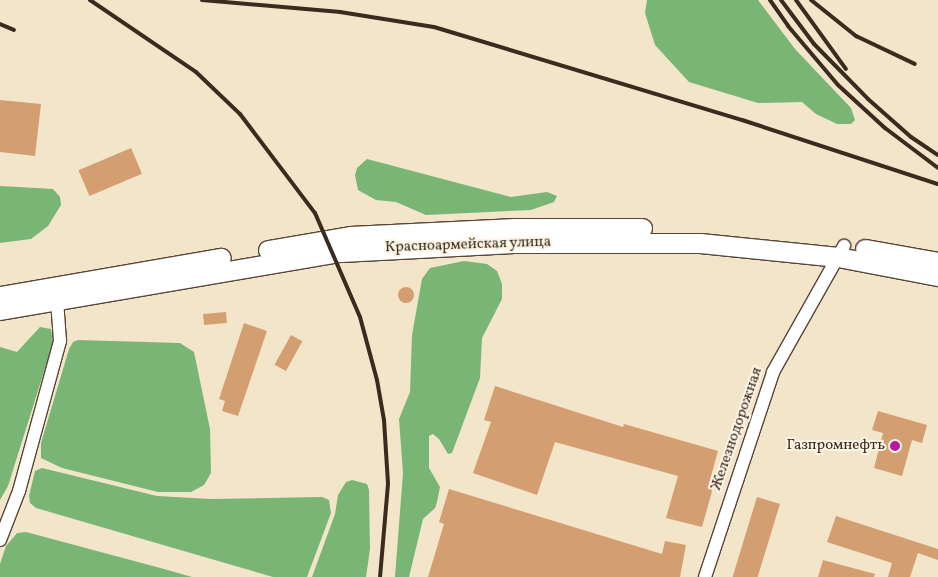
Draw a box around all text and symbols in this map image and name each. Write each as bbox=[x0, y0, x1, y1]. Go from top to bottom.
street label: Красноармейская улица bbox=[384, 233, 552, 257]
street label: Железнодорожная bbox=[707, 365, 767, 493]
place label: Газпромнефть bbox=[786, 437, 885, 455]
marker: Газпромнефть bbox=[889, 440, 901, 452]

